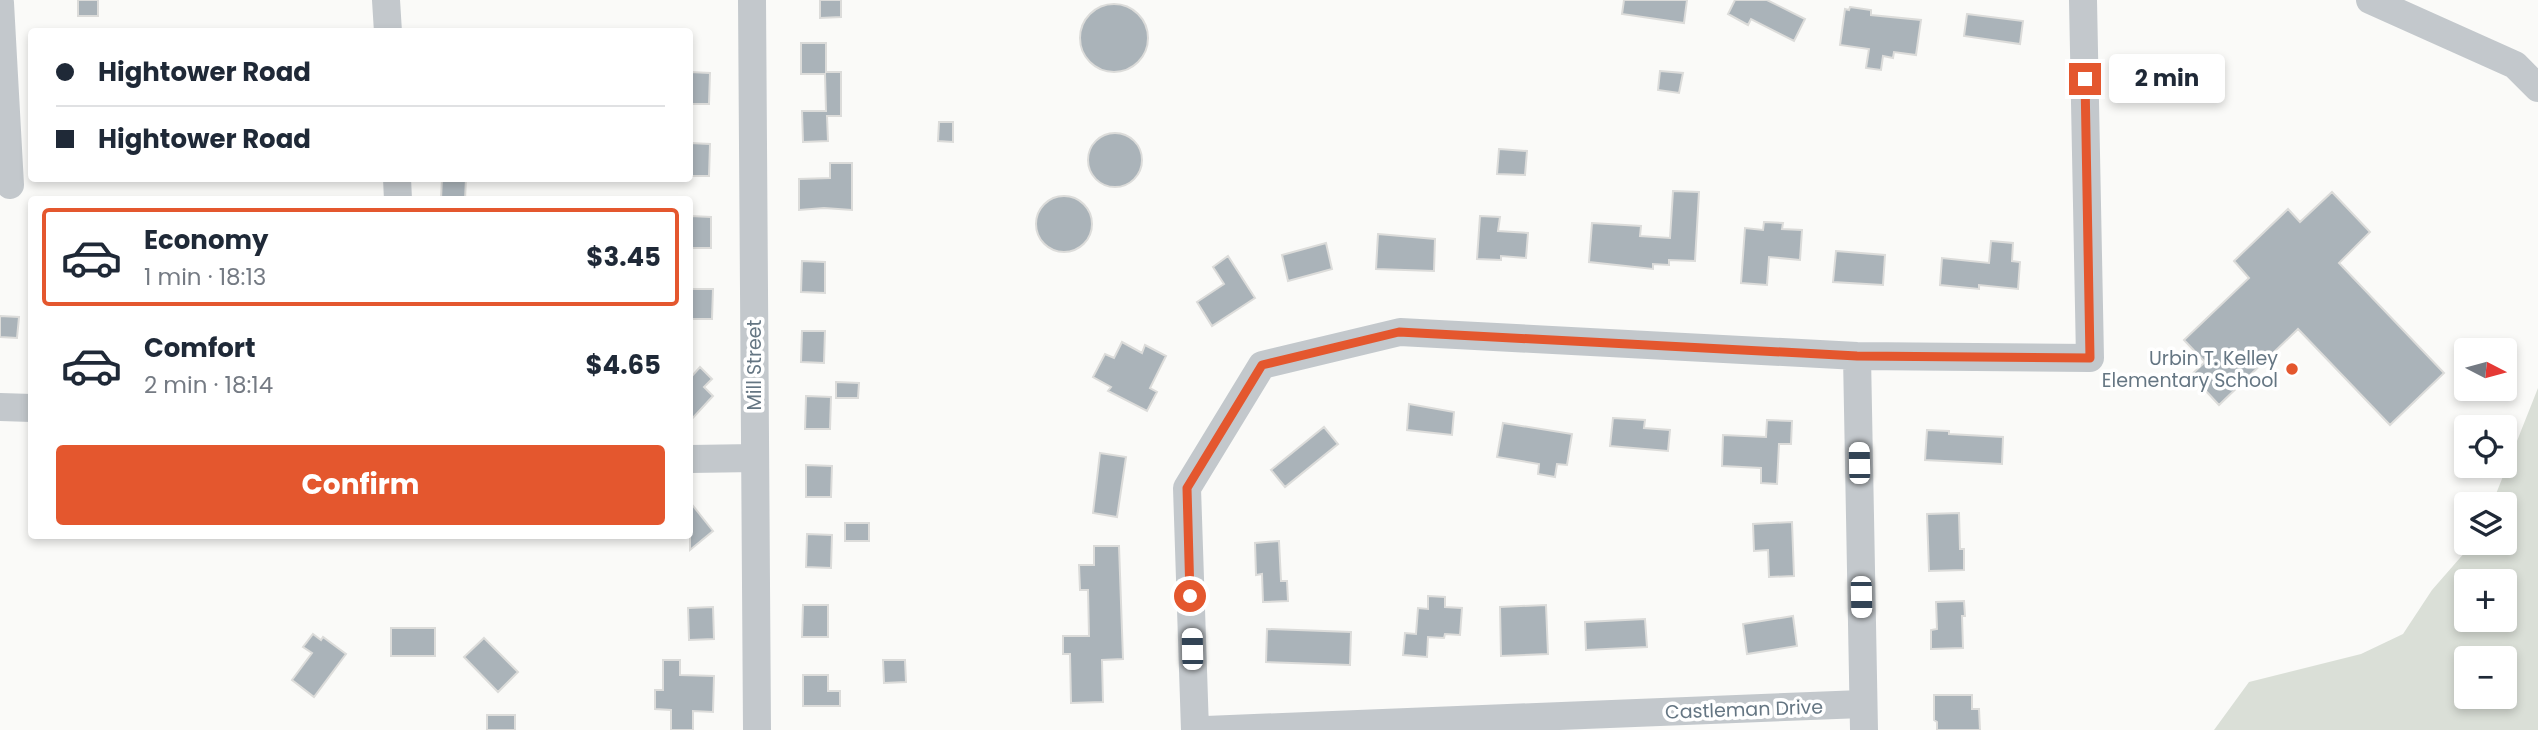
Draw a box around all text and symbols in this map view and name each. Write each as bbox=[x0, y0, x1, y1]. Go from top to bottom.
text: Hightower Road bbox=[98, 54, 311, 90]
callout: 2 min bbox=[2110, 55, 2225, 104]
text: 2 min bbox=[2135, 62, 2199, 94]
route end bbox=[2069, 63, 2101, 95]
text: Hightower Road bbox=[98, 121, 311, 157]
text: Economy bbox=[144, 222, 268, 258]
icon: car bbox=[60, 226, 123, 289]
text: $3.45 bbox=[586, 239, 661, 275]
text: 1 min · 18:13 bbox=[144, 261, 266, 293]
street label: Mill Street bbox=[741, 319, 768, 411]
text: Comfort bbox=[144, 330, 256, 366]
icon: car bbox=[60, 334, 123, 397]
north arrow bbox=[2454, 338, 2516, 401]
map controls bbox=[2454, 338, 2517, 709]
place label: Urbin T. Kelley Elementary School bbox=[2102, 345, 2278, 394]
text: $4.65 bbox=[585, 347, 661, 383]
marker: Urbin T. Kelley Elementary School bbox=[2284, 361, 2300, 377]
text: 2 min · 18:14 bbox=[144, 369, 273, 401]
button: locate bbox=[2454, 415, 2517, 478]
car bbox=[1849, 442, 1870, 484]
button: Confirm bbox=[56, 445, 665, 525]
button: layers bbox=[2454, 492, 2517, 555]
button: + bbox=[2454, 569, 2517, 632]
car bbox=[1851, 576, 1872, 618]
route start bbox=[1174, 580, 1206, 612]
car bbox=[1182, 628, 1203, 670]
button: − bbox=[2454, 646, 2517, 709]
street label: Castleman Drive bbox=[1665, 693, 1823, 726]

